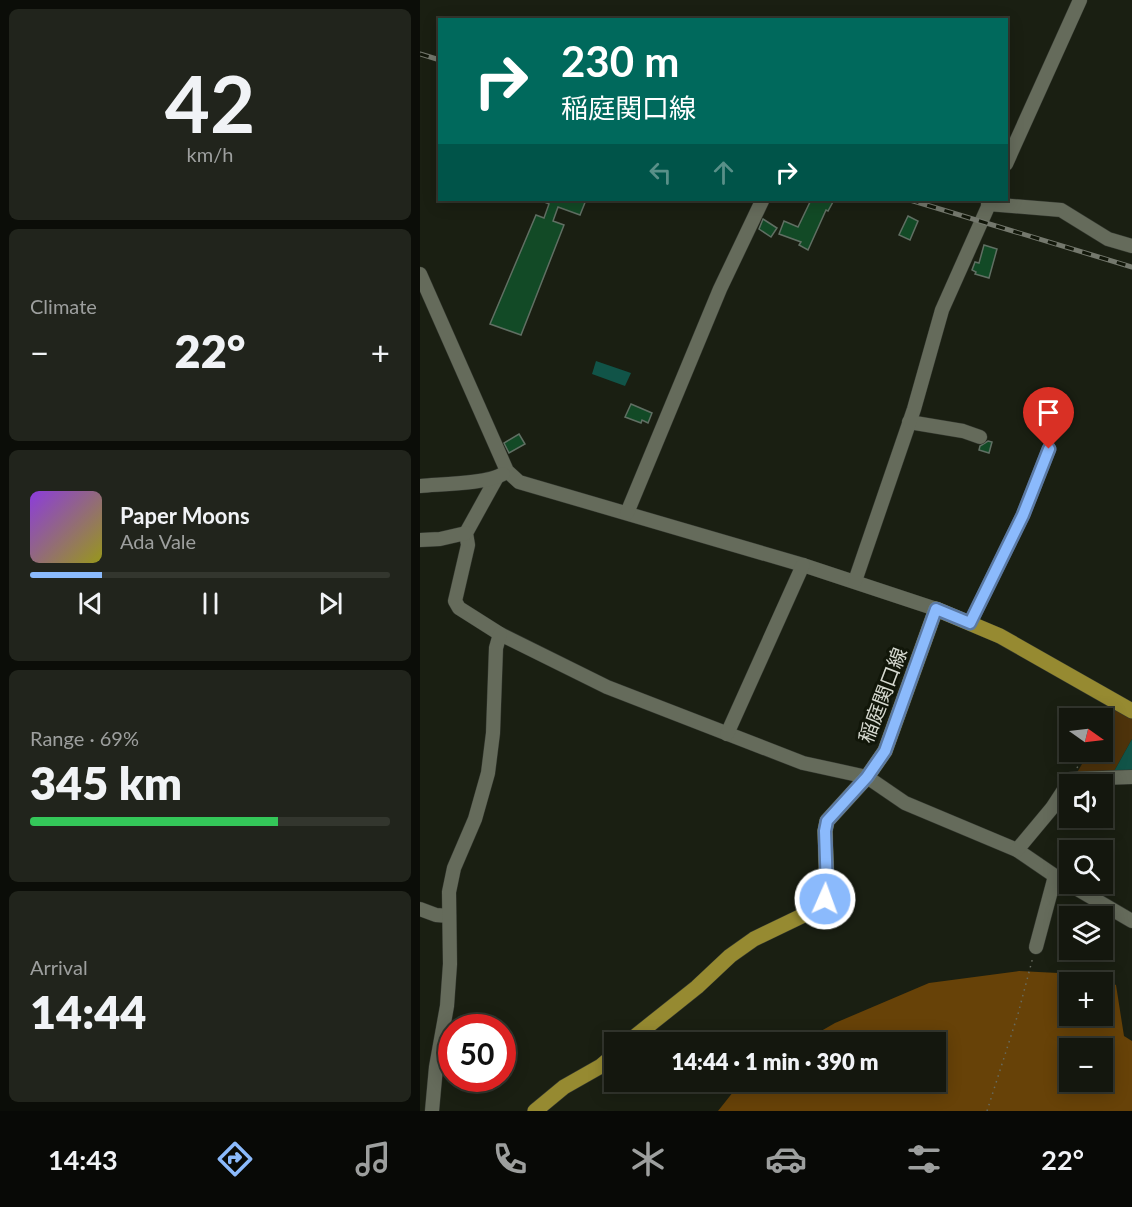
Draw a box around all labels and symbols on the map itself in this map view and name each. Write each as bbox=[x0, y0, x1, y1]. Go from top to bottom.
pin bbox=[1023, 387, 1074, 449]
street label: 稲庭関口線 bbox=[853, 644, 911, 746]
north arrow bbox=[1059, 708, 1113, 762]
position arrow bbox=[793, 867, 857, 931]
speed limit sign: 50 bbox=[438, 1014, 516, 1092]

